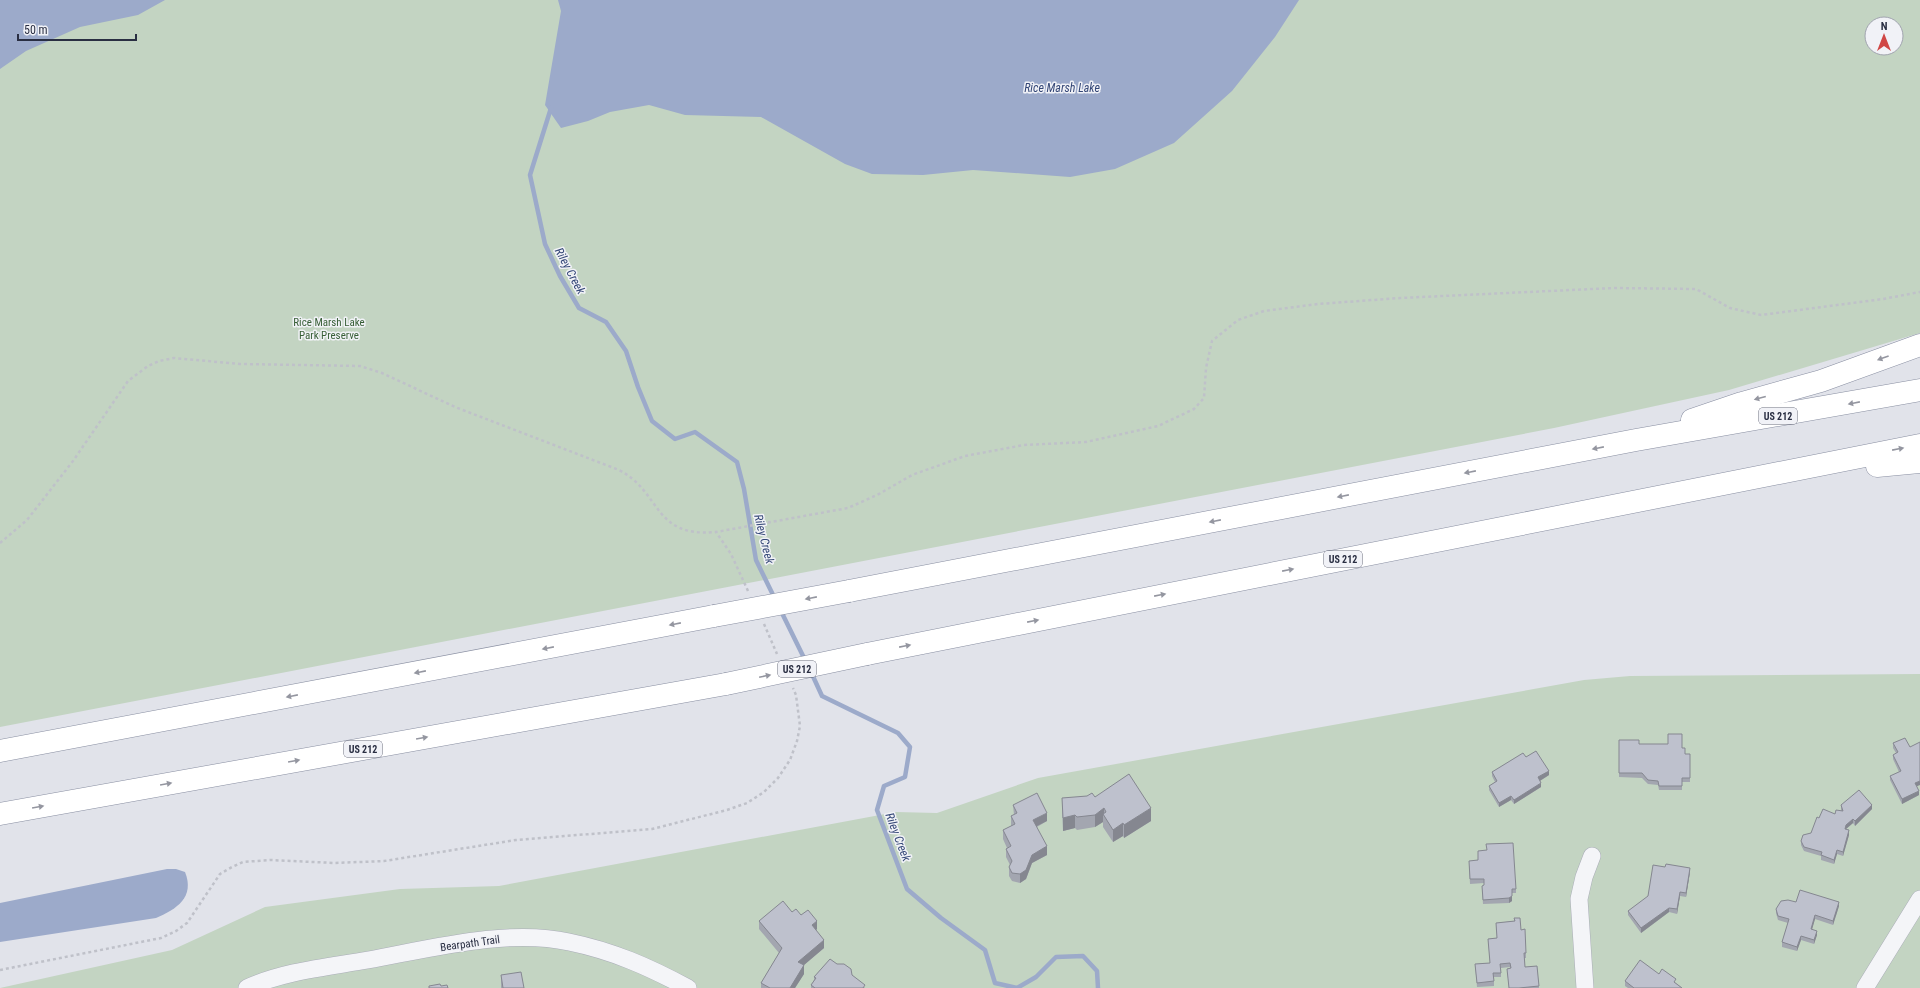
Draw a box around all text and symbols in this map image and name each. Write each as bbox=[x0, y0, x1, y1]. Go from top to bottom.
scale bar bbox=[18, 16, 136, 42]
north arrow bbox=[1864, 16, 1904, 56]
text: N bbox=[1881, 20, 1888, 33]
text: 50 m bbox=[24, 23, 48, 37]
water label: Rice Marsh Lake bbox=[1024, 81, 1100, 95]
water label: Riley Creek bbox=[552, 245, 588, 297]
park label: Rice Marsh Lake Park Preserve bbox=[293, 316, 365, 342]
one-way arrow bbox=[1877, 356, 1889, 362]
one-way arrow bbox=[1753, 395, 1765, 401]
one-way arrow bbox=[1848, 400, 1860, 406]
road number: US 212 bbox=[1759, 408, 1797, 424]
one-way arrow bbox=[1592, 445, 1604, 451]
one-way arrow bbox=[1892, 446, 1904, 452]
one-way arrow bbox=[1464, 469, 1476, 475]
one-way arrow bbox=[1336, 494, 1349, 500]
water label: Riley Creek bbox=[751, 513, 777, 566]
one-way arrow bbox=[1209, 518, 1221, 524]
road number: US 212 bbox=[1324, 551, 1362, 567]
one-way arrow bbox=[1281, 567, 1294, 573]
one-way arrow bbox=[1154, 592, 1166, 598]
one-way arrow bbox=[804, 595, 817, 601]
one-way arrow bbox=[1027, 618, 1039, 624]
one-way arrow bbox=[669, 621, 682, 627]
one-way arrow bbox=[899, 643, 911, 649]
one-way arrow bbox=[542, 645, 554, 651]
road number: US 212 bbox=[778, 661, 816, 677]
one-way arrow bbox=[414, 669, 426, 675]
one-way arrow bbox=[758, 672, 771, 678]
one-way arrow bbox=[286, 693, 298, 699]
one-way arrow bbox=[416, 735, 428, 741]
road number: US 212 bbox=[344, 741, 382, 757]
one-way arrow bbox=[288, 758, 300, 764]
one-way arrow bbox=[160, 781, 172, 787]
one-way arrow bbox=[32, 803, 45, 809]
water label: Riley Creek bbox=[882, 811, 914, 864]
street label: Bearpath Trail bbox=[439, 933, 501, 954]

